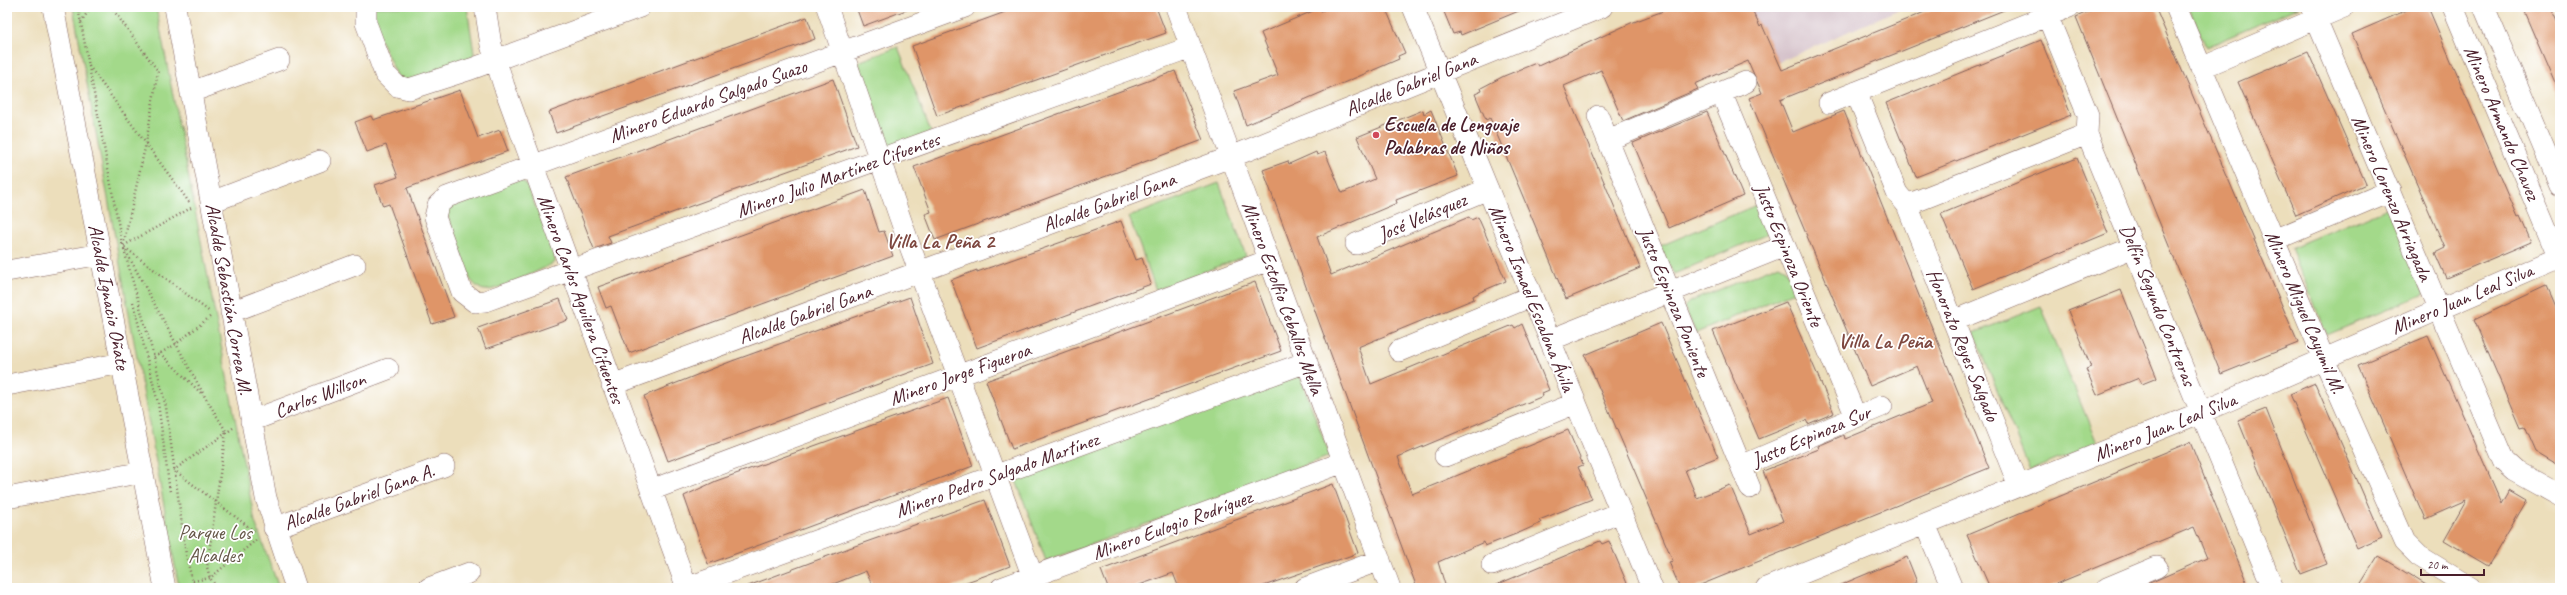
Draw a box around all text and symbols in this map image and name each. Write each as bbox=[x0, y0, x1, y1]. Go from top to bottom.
street label: Minero Armando Chavez bbox=[2458, 42, 2546, 205]
street label: Alcalde Gabriel Gana bbox=[1342, 46, 1482, 122]
street label: Minero Eduardo Salgado Suazo bbox=[606, 53, 811, 148]
street label: Minero Lorenzo Arriagada bbox=[2346, 111, 2439, 286]
place label: Escuela de Lenguaje Palabras de Niños bbox=[1384, 112, 1520, 160]
street label: Minero Julio Martínez Cifuentes bbox=[733, 126, 945, 223]
marker: Escuela de Lenguaje Palabras de Niños bbox=[1371, 130, 1381, 140]
street label: Alcalde Gabriel Gana bbox=[1039, 166, 1180, 238]
street label: Justo Espinoza Oriente bbox=[1749, 179, 1830, 331]
street label: José Velásquez bbox=[1373, 187, 1472, 247]
street label: Minero Carlos Aguilera Cifuentes bbox=[532, 191, 631, 409]
street label: Minero Estolfio Ceballos Mella bbox=[1236, 198, 1330, 399]
street label: Alcalde Sebastián Correa M. bbox=[200, 201, 258, 397]
street label: Minero Ismael Escalona Ávila bbox=[1483, 201, 1582, 397]
street label: Delfín Segundo Contreras bbox=[2114, 220, 2203, 392]
street label: Alcalde Ignacio Oñate bbox=[83, 222, 136, 373]
street label: Justo Espinoza Poniente bbox=[1632, 222, 1716, 382]
street label: Minero Miguel Cayumil M. bbox=[2259, 227, 2351, 397]
district label: Villa La Peña 2 bbox=[886, 228, 997, 254]
street label: Minero Juan Leal Silva bbox=[2387, 257, 2538, 340]
street label: Honorato Reyes Salgado bbox=[1921, 265, 2005, 426]
street label: Alcalde Gabriel Gana bbox=[735, 278, 876, 350]
district label: Villa La Peña bbox=[1838, 328, 1934, 354]
street label: Minero Jorge Figueroa bbox=[886, 336, 1035, 411]
street label: Carlos Willson bbox=[271, 366, 370, 424]
street label: Minero Juan Leal Silva bbox=[2090, 386, 2242, 467]
street label: Justo Espinoza Sur bbox=[1747, 399, 1876, 473]
street label: Minero Pedro Salgado Martínez bbox=[892, 426, 1103, 523]
street label: Alcalde Gabriel Gana A. bbox=[280, 458, 438, 536]
street label: Minero Eulogio Rodríguez bbox=[1089, 484, 1257, 565]
park label: Parque Los Alcaldes bbox=[178, 520, 254, 568]
scale bar bbox=[2421, 551, 2484, 577]
text: 20 m bbox=[2427, 557, 2449, 573]

